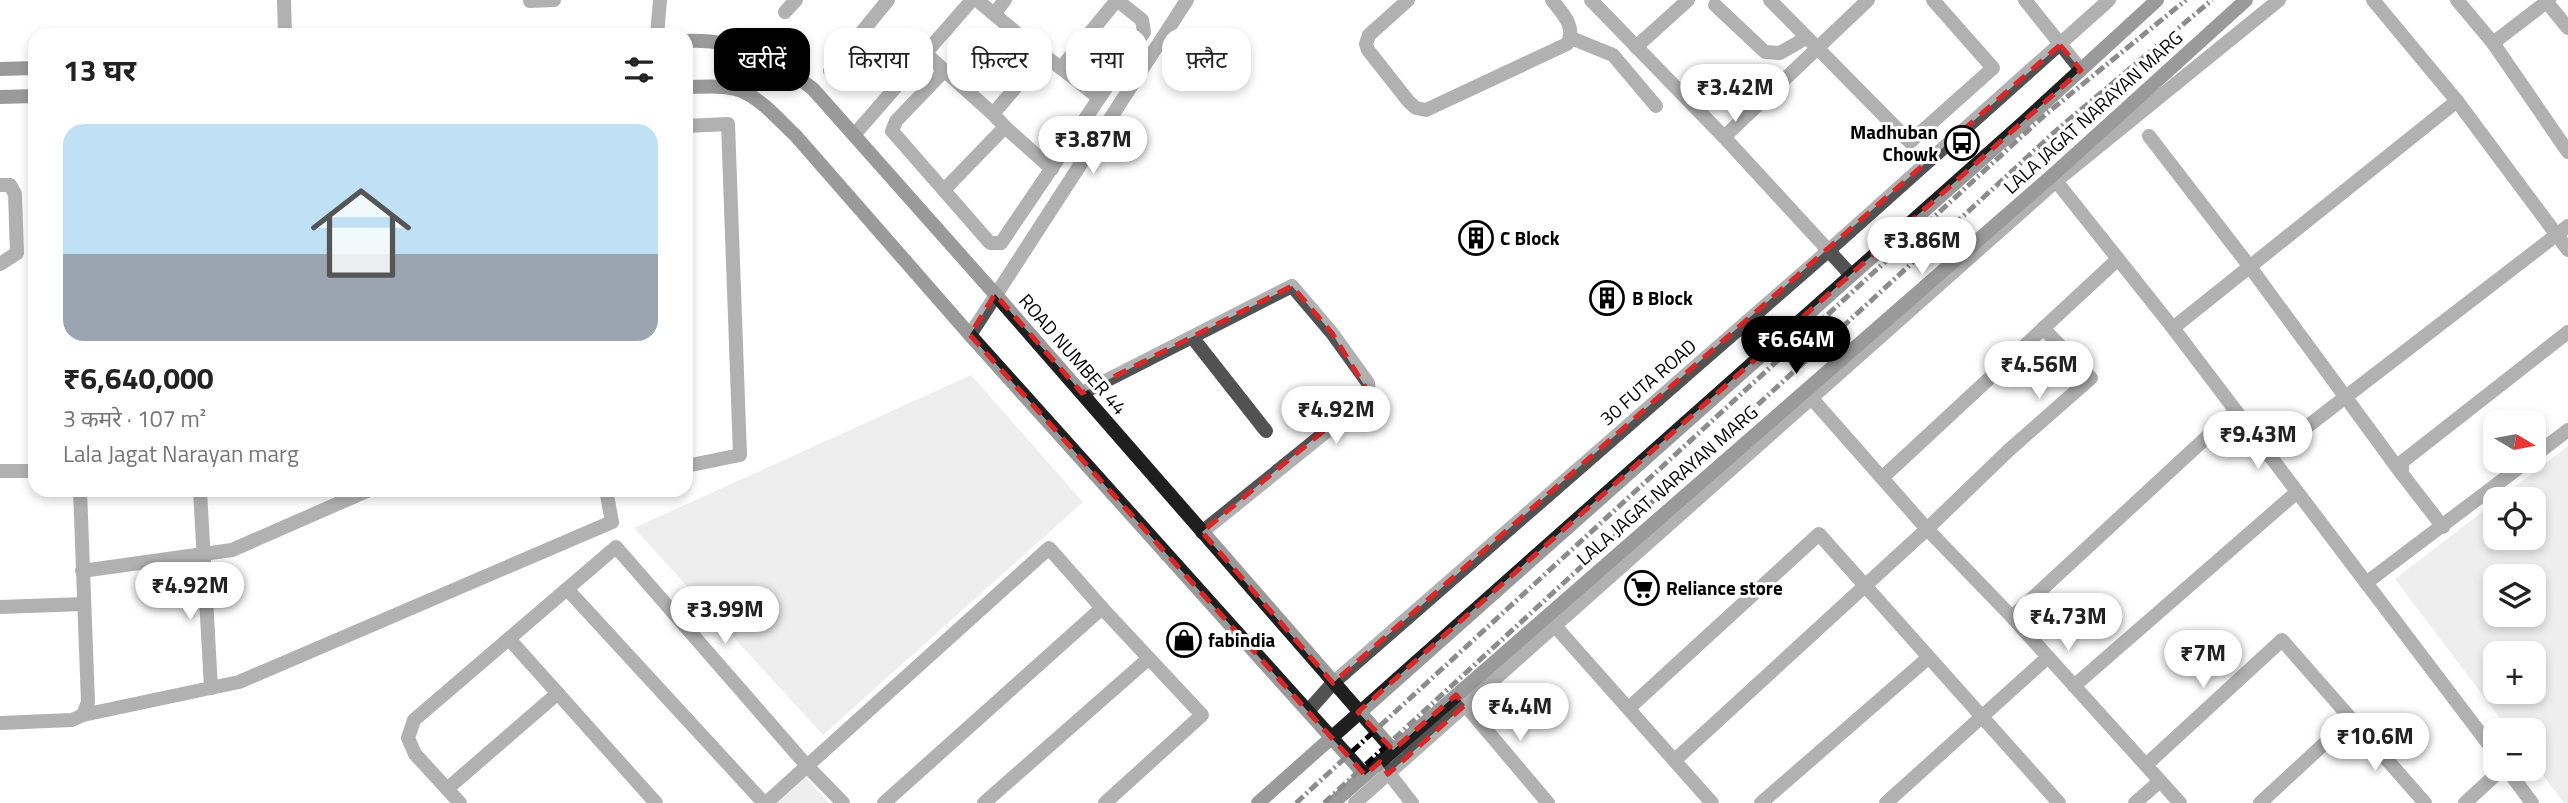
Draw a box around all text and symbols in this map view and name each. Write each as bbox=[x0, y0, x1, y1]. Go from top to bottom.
street label: LALA JAGAT NARAYAN MARG bbox=[1997, 23, 2189, 200]
chip: खरीदें bbox=[714, 28, 810, 91]
chip: किराया bbox=[824, 28, 933, 91]
chip: फ़िल्टर bbox=[947, 28, 1052, 91]
chip: नया bbox=[1066, 28, 1148, 91]
chip: फ़्लैट bbox=[1162, 28, 1251, 91]
text: 13 घर bbox=[63, 47, 136, 93]
icon: filters bbox=[620, 51, 658, 89]
pin: ₹3.42M bbox=[1678, 64, 1792, 124]
text: ₹3.42M bbox=[1696, 69, 1774, 104]
pin: ₹3.87M bbox=[1036, 116, 1150, 176]
place label: Madhuban Chowk bbox=[1850, 117, 1938, 168]
text: ₹3.87M bbox=[1054, 121, 1132, 156]
bus stop icon: Madhuban Chowk bbox=[1943, 124, 1981, 162]
icon: home bbox=[298, 170, 424, 296]
pin: ₹3.86M bbox=[1865, 218, 1979, 277]
building icon: C Block bbox=[1457, 219, 1495, 257]
text: ₹3.86M bbox=[1883, 222, 1961, 257]
place label: C Block bbox=[1500, 223, 1560, 252]
building icon: B Block bbox=[1588, 279, 1626, 317]
place label: B Block bbox=[1632, 283, 1693, 312]
street label: ROAD NUMBER 44 bbox=[1013, 287, 1134, 421]
pin: ₹6.64M bbox=[1739, 316, 1853, 376]
text: ₹6.64M bbox=[1757, 321, 1835, 356]
street label: 30 FUTA ROAD bbox=[1593, 331, 1702, 432]
pin: ₹4.56M bbox=[1982, 342, 2096, 401]
text: ₹4.56M bbox=[2000, 346, 2078, 381]
text: ₹6,640,000 bbox=[63, 355, 214, 401]
pin: ₹4.92M bbox=[1279, 386, 1393, 446]
text: ₹4.92M bbox=[1297, 391, 1375, 426]
street label: LALA JAGAT NARAYAN MARG bbox=[1569, 397, 1764, 572]
text: 3 कमरे · 107 m² bbox=[63, 401, 206, 436]
north arrow bbox=[2483, 410, 2546, 472]
map controls bbox=[2483, 410, 2546, 781]
pin: ₹9.43M bbox=[2201, 412, 2315, 471]
text: ₹9.43M bbox=[2219, 416, 2297, 451]
text: Lala Jagat Narayan marg bbox=[63, 436, 299, 471]
button: locate bbox=[2483, 487, 2546, 550]
pin: ₹4.92M bbox=[133, 562, 247, 622]
button: layers bbox=[2483, 564, 2546, 627]
text: ₹4.92M bbox=[151, 567, 229, 602]
supermarket icon: Reliance store bbox=[1623, 569, 1661, 607]
place label: Reliance store bbox=[1666, 573, 1783, 602]
pin: ₹3.99M bbox=[668, 586, 782, 646]
text: ₹3.99M bbox=[686, 591, 764, 626]
pin: ₹4.73M bbox=[2011, 594, 2125, 653]
text: ₹4.73M bbox=[2029, 598, 2107, 633]
shop icon: fabindia bbox=[1165, 621, 1203, 659]
place label: fabindia bbox=[1208, 625, 1276, 654]
pin: ₹7M bbox=[2169, 630, 2237, 690]
text: ₹7M bbox=[2180, 635, 2226, 670]
button: + bbox=[2483, 641, 2546, 704]
pin: ₹4.4M bbox=[1471, 684, 1569, 743]
text: ₹4.4M bbox=[1488, 688, 1552, 723]
pin: ₹10.6M bbox=[2318, 714, 2432, 773]
text: ₹10.6M bbox=[2336, 718, 2414, 753]
button: − bbox=[2483, 718, 2546, 781]

